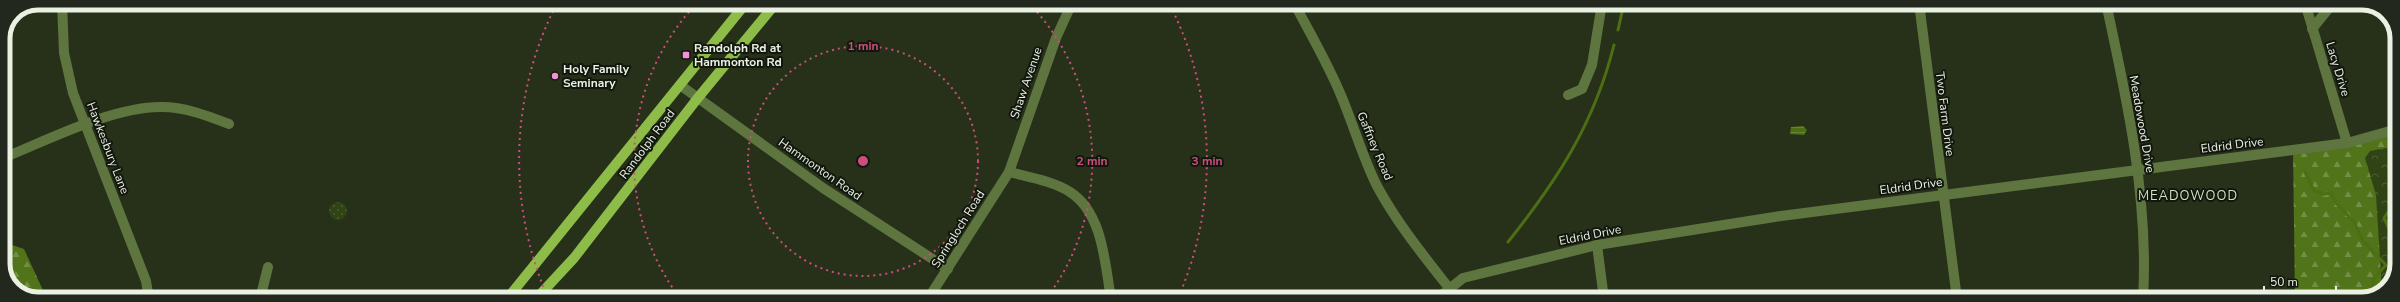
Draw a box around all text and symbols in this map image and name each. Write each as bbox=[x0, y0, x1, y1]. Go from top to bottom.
text: 1 min bbox=[847, 38, 879, 54]
place label: Randolph Rd at Hammonton Rd bbox=[694, 40, 782, 70]
street label: Lacy Drive bbox=[2322, 40, 2354, 98]
street label: Shaw Avenue bbox=[1006, 45, 1046, 121]
marker: Randolph Rd at Hammonton Rd bbox=[681, 50, 691, 60]
place label: Holy Family Seminary bbox=[563, 61, 630, 91]
marker: Holy Family Seminary bbox=[550, 71, 560, 81]
street label: Two Farm Drive bbox=[1932, 71, 1958, 157]
street label: Meadowood Drive bbox=[2126, 74, 2158, 174]
street label: Hawkesbury Lane bbox=[83, 100, 133, 196]
street label: Randolph Road bbox=[616, 106, 678, 182]
street label: Gaffney Road bbox=[1353, 109, 1397, 183]
street label: Eldrid Drive bbox=[2200, 133, 2264, 157]
street label: Hammonton Road bbox=[775, 134, 865, 204]
text: 2 min bbox=[1076, 153, 1108, 169]
text: 3 min bbox=[1191, 153, 1223, 169]
centre of rings bbox=[856, 154, 870, 168]
street label: Eldrid Drive bbox=[1879, 174, 1943, 198]
street label: Springloch Road bbox=[928, 187, 988, 271]
district label: MEADOWOOD bbox=[2138, 187, 2238, 205]
street label: Eldrid Drive bbox=[1557, 221, 1623, 249]
scale bar bbox=[2264, 268, 2336, 294]
text: 50 m bbox=[2270, 274, 2298, 290]

